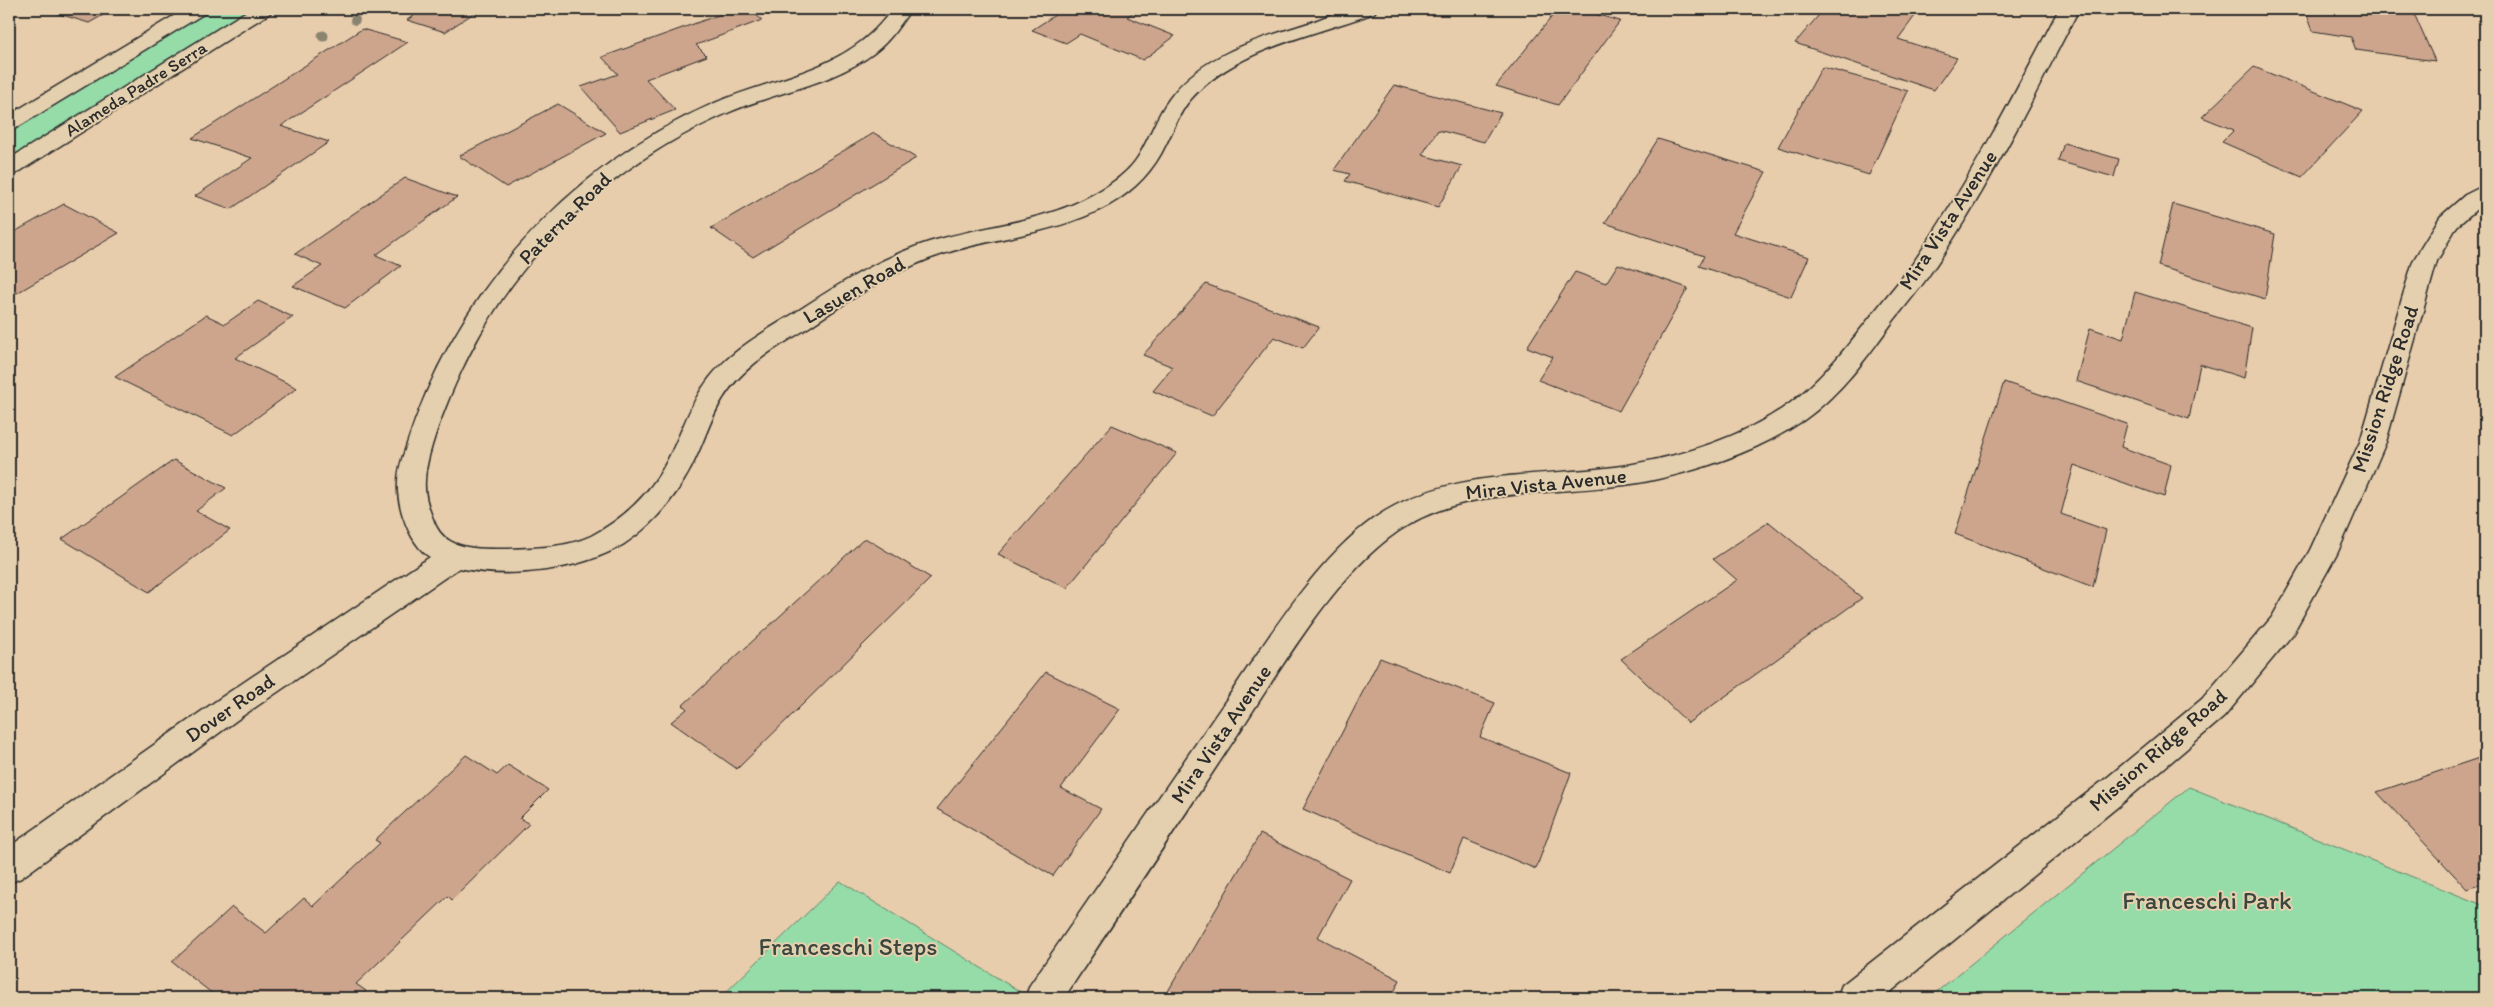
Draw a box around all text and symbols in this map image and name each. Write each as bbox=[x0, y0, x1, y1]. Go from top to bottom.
street label: Alameda Padre Serra bbox=[61, 36, 211, 142]
street label: Mira Vista Avenue bbox=[1893, 145, 2002, 294]
street label: Paterna Road bbox=[513, 166, 616, 269]
street label: Lasuen Road bbox=[798, 250, 910, 329]
street label: Mission Ridge Road bbox=[2346, 302, 2424, 476]
street label: Mira Vista Avenue bbox=[1464, 463, 1628, 504]
street label: Mira Vista Avenue bbox=[1165, 660, 1276, 808]
street label: Dover Road bbox=[180, 667, 280, 747]
street label: Mission Ridge Road bbox=[2084, 683, 2232, 816]
park label: Franceschi Park bbox=[2122, 885, 2292, 915]
park label: Franceschi Steps bbox=[758, 931, 938, 961]

